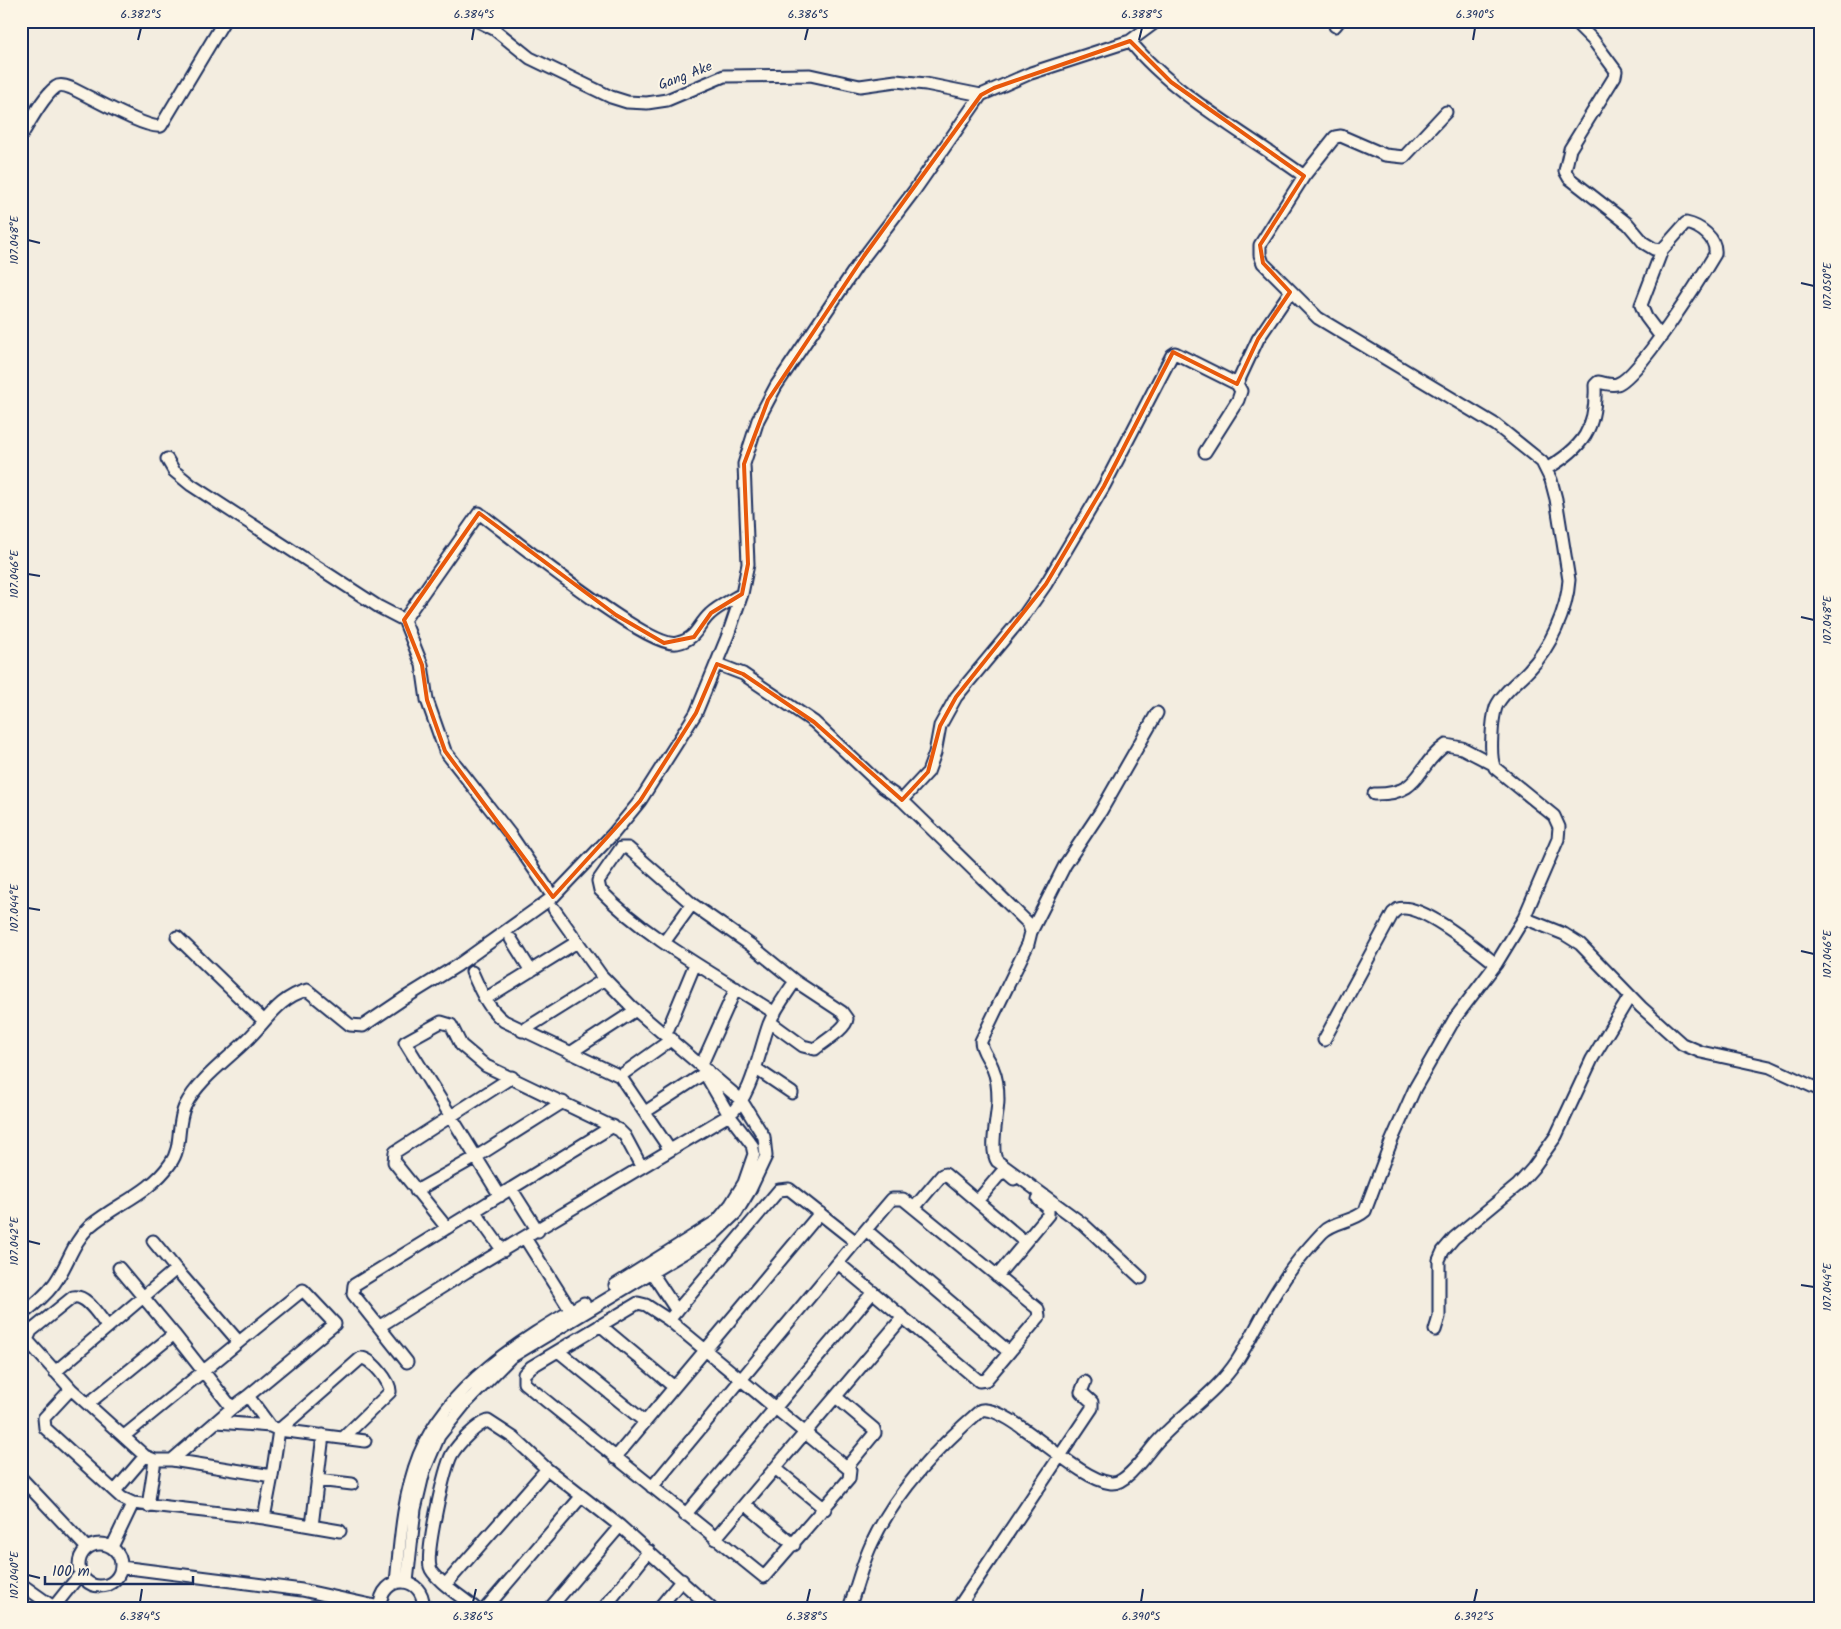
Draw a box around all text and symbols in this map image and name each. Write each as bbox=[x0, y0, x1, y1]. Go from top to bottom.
text: 6.382°S bbox=[120, 5, 162, 24]
text: 6.384°S bbox=[454, 5, 495, 24]
text: 6.386°S bbox=[788, 5, 829, 24]
text: 6.388°S bbox=[1121, 5, 1163, 24]
text: 6.390°S bbox=[1456, 5, 1495, 24]
street label: Gang Ake bbox=[655, 55, 716, 96]
text: 107.048°E bbox=[5, 214, 24, 265]
text: 107.050°E bbox=[1818, 261, 1837, 310]
text: 107.046°E bbox=[5, 549, 24, 598]
text: 107.048°E bbox=[1818, 594, 1837, 645]
text: 107.044°E bbox=[5, 883, 24, 932]
text: 107.046°E bbox=[1818, 929, 1837, 978]
text: 107.042°E bbox=[5, 1216, 24, 1265]
text: 107.044°E bbox=[1818, 1262, 1837, 1311]
text: 107.040°E bbox=[5, 1550, 24, 1599]
scale bar bbox=[45, 1554, 192, 1586]
text: 100 m bbox=[52, 1560, 90, 1584]
text: 6.384°S bbox=[120, 1607, 161, 1626]
text: 6.386°S bbox=[453, 1607, 494, 1626]
text: 6.388°S bbox=[786, 1607, 828, 1626]
text: 6.390°S bbox=[1122, 1607, 1161, 1626]
text: 6.392°S bbox=[1454, 1607, 1494, 1626]

